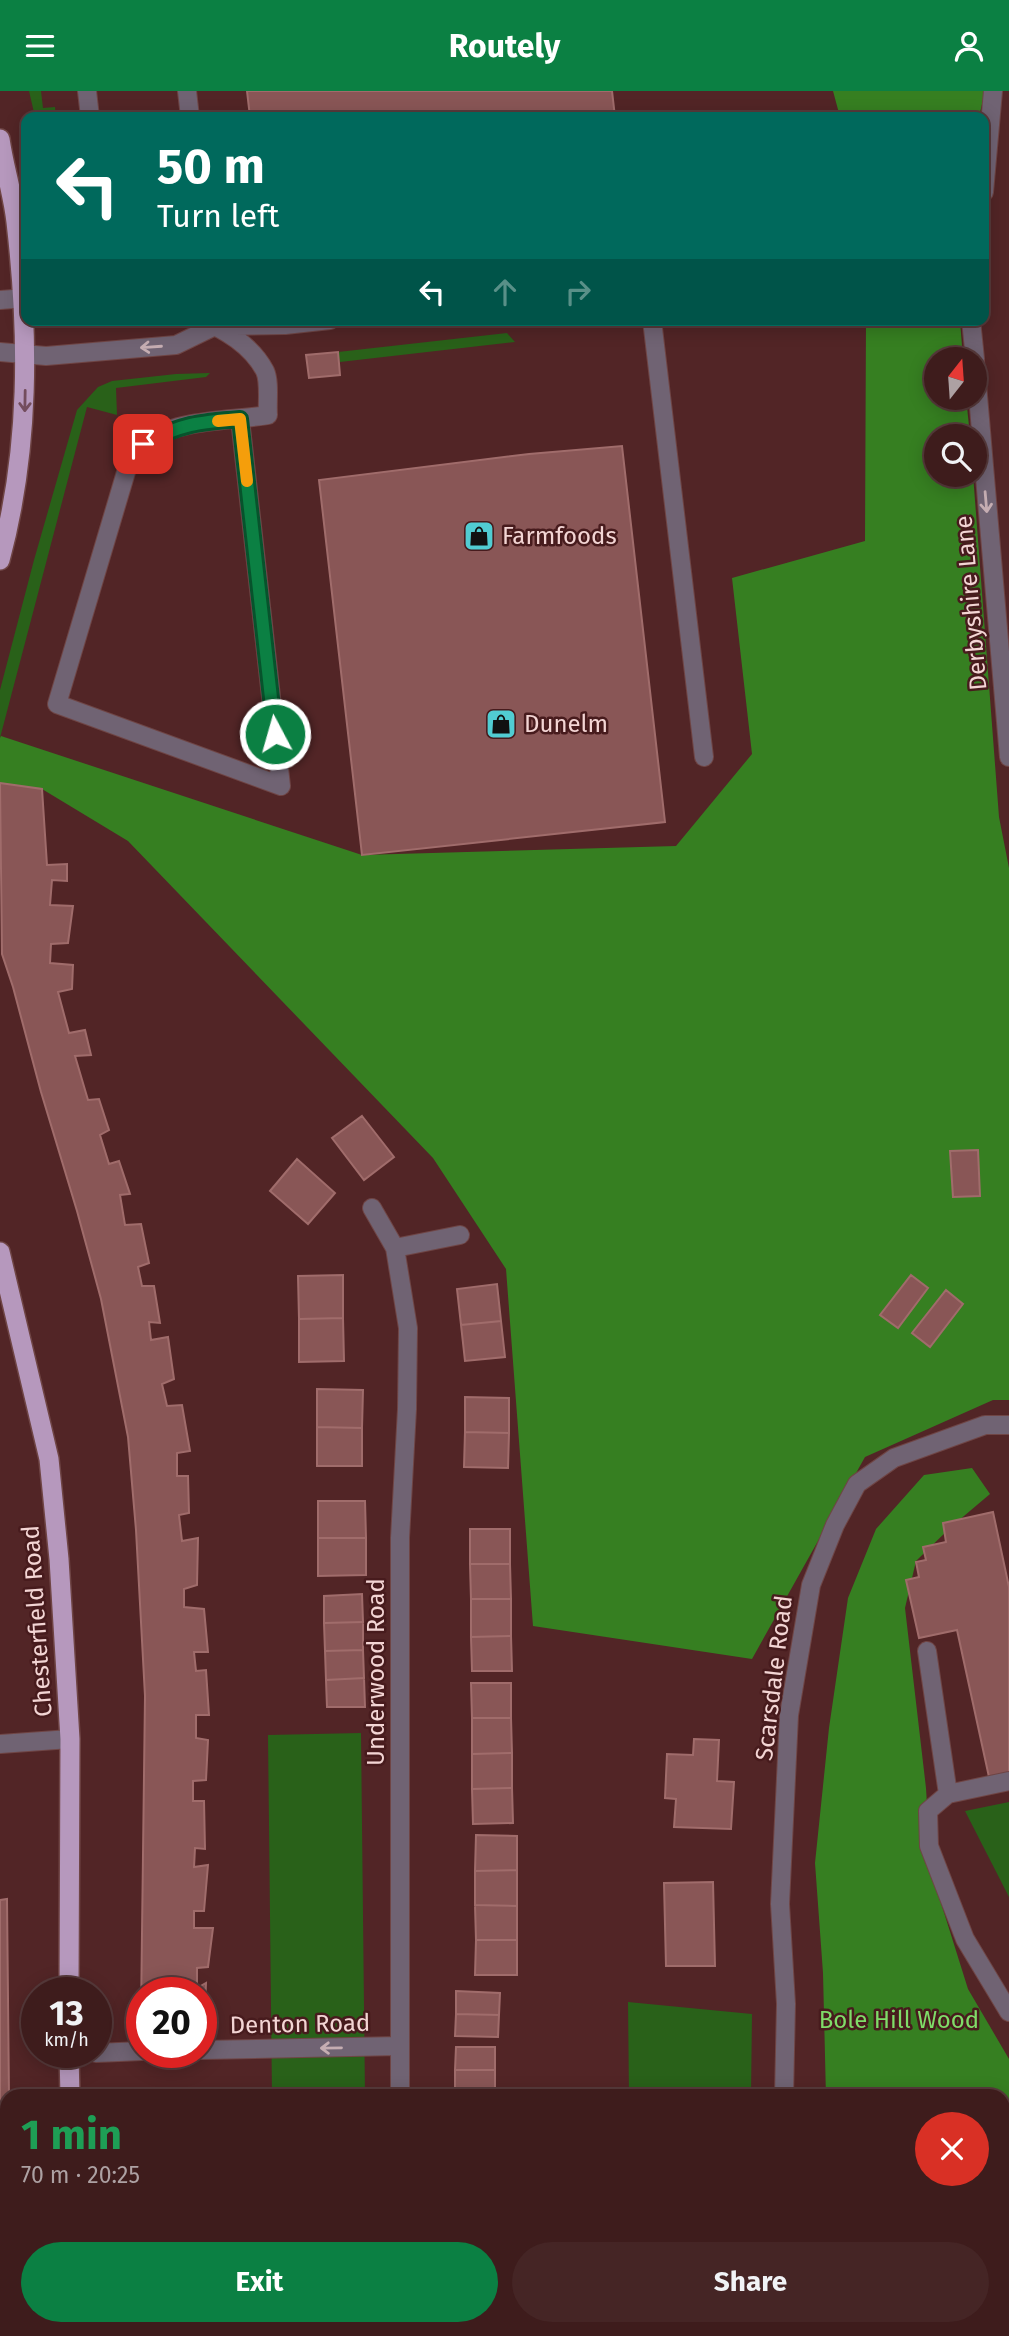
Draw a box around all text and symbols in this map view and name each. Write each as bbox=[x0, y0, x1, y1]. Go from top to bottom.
icon: menu bbox=[21, 27, 59, 65]
text: Routely bbox=[449, 27, 560, 65]
icon: person bbox=[950, 27, 988, 65]
text: 50 m bbox=[157, 137, 265, 196]
icon: left bbox=[42, 140, 133, 231]
text: Turn left bbox=[157, 197, 279, 235]
icon: left bbox=[413, 273, 451, 311]
icon: ahead bbox=[486, 273, 524, 311]
icon: right bbox=[559, 273, 597, 311]
one-way arrow bbox=[140, 341, 163, 354]
north arrow bbox=[924, 347, 987, 409]
map controls bbox=[924, 347, 987, 487]
one-way arrow bbox=[18, 389, 32, 412]
pin bbox=[113, 414, 173, 474]
button: search bbox=[924, 424, 987, 487]
icon: arrive bbox=[124, 425, 162, 463]
one-way arrow bbox=[980, 490, 993, 513]
street label: Derbyshire Lane bbox=[949, 514, 993, 692]
shop icon: Farmfoods bbox=[462, 519, 496, 553]
place label: Farmfoods bbox=[502, 522, 617, 550]
position arrow bbox=[238, 697, 312, 771]
shop icon: Dunelm bbox=[484, 707, 518, 741]
place label: Dunelm bbox=[524, 710, 608, 738]
street label: Chesterfield Road bbox=[16, 1524, 58, 1718]
street label: Underwood Road bbox=[362, 1578, 390, 1766]
street label: Scarsdale Road bbox=[750, 1594, 798, 1762]
speed limit sign: 20 bbox=[126, 1977, 217, 2068]
text: 13 bbox=[49, 1992, 84, 2034]
park label: Bole Hill Wood bbox=[819, 2006, 979, 2034]
street label: Denton Road bbox=[229, 2009, 371, 2039]
text: km/h bbox=[44, 2029, 89, 2051]
one-way arrow bbox=[320, 2041, 343, 2054]
text: 1 min bbox=[21, 2110, 122, 2160]
button: close bbox=[915, 2112, 989, 2186]
text: 70 m · 20:25 bbox=[21, 2161, 140, 2189]
button: Exit bbox=[21, 2242, 498, 2322]
button: Share bbox=[512, 2242, 989, 2322]

